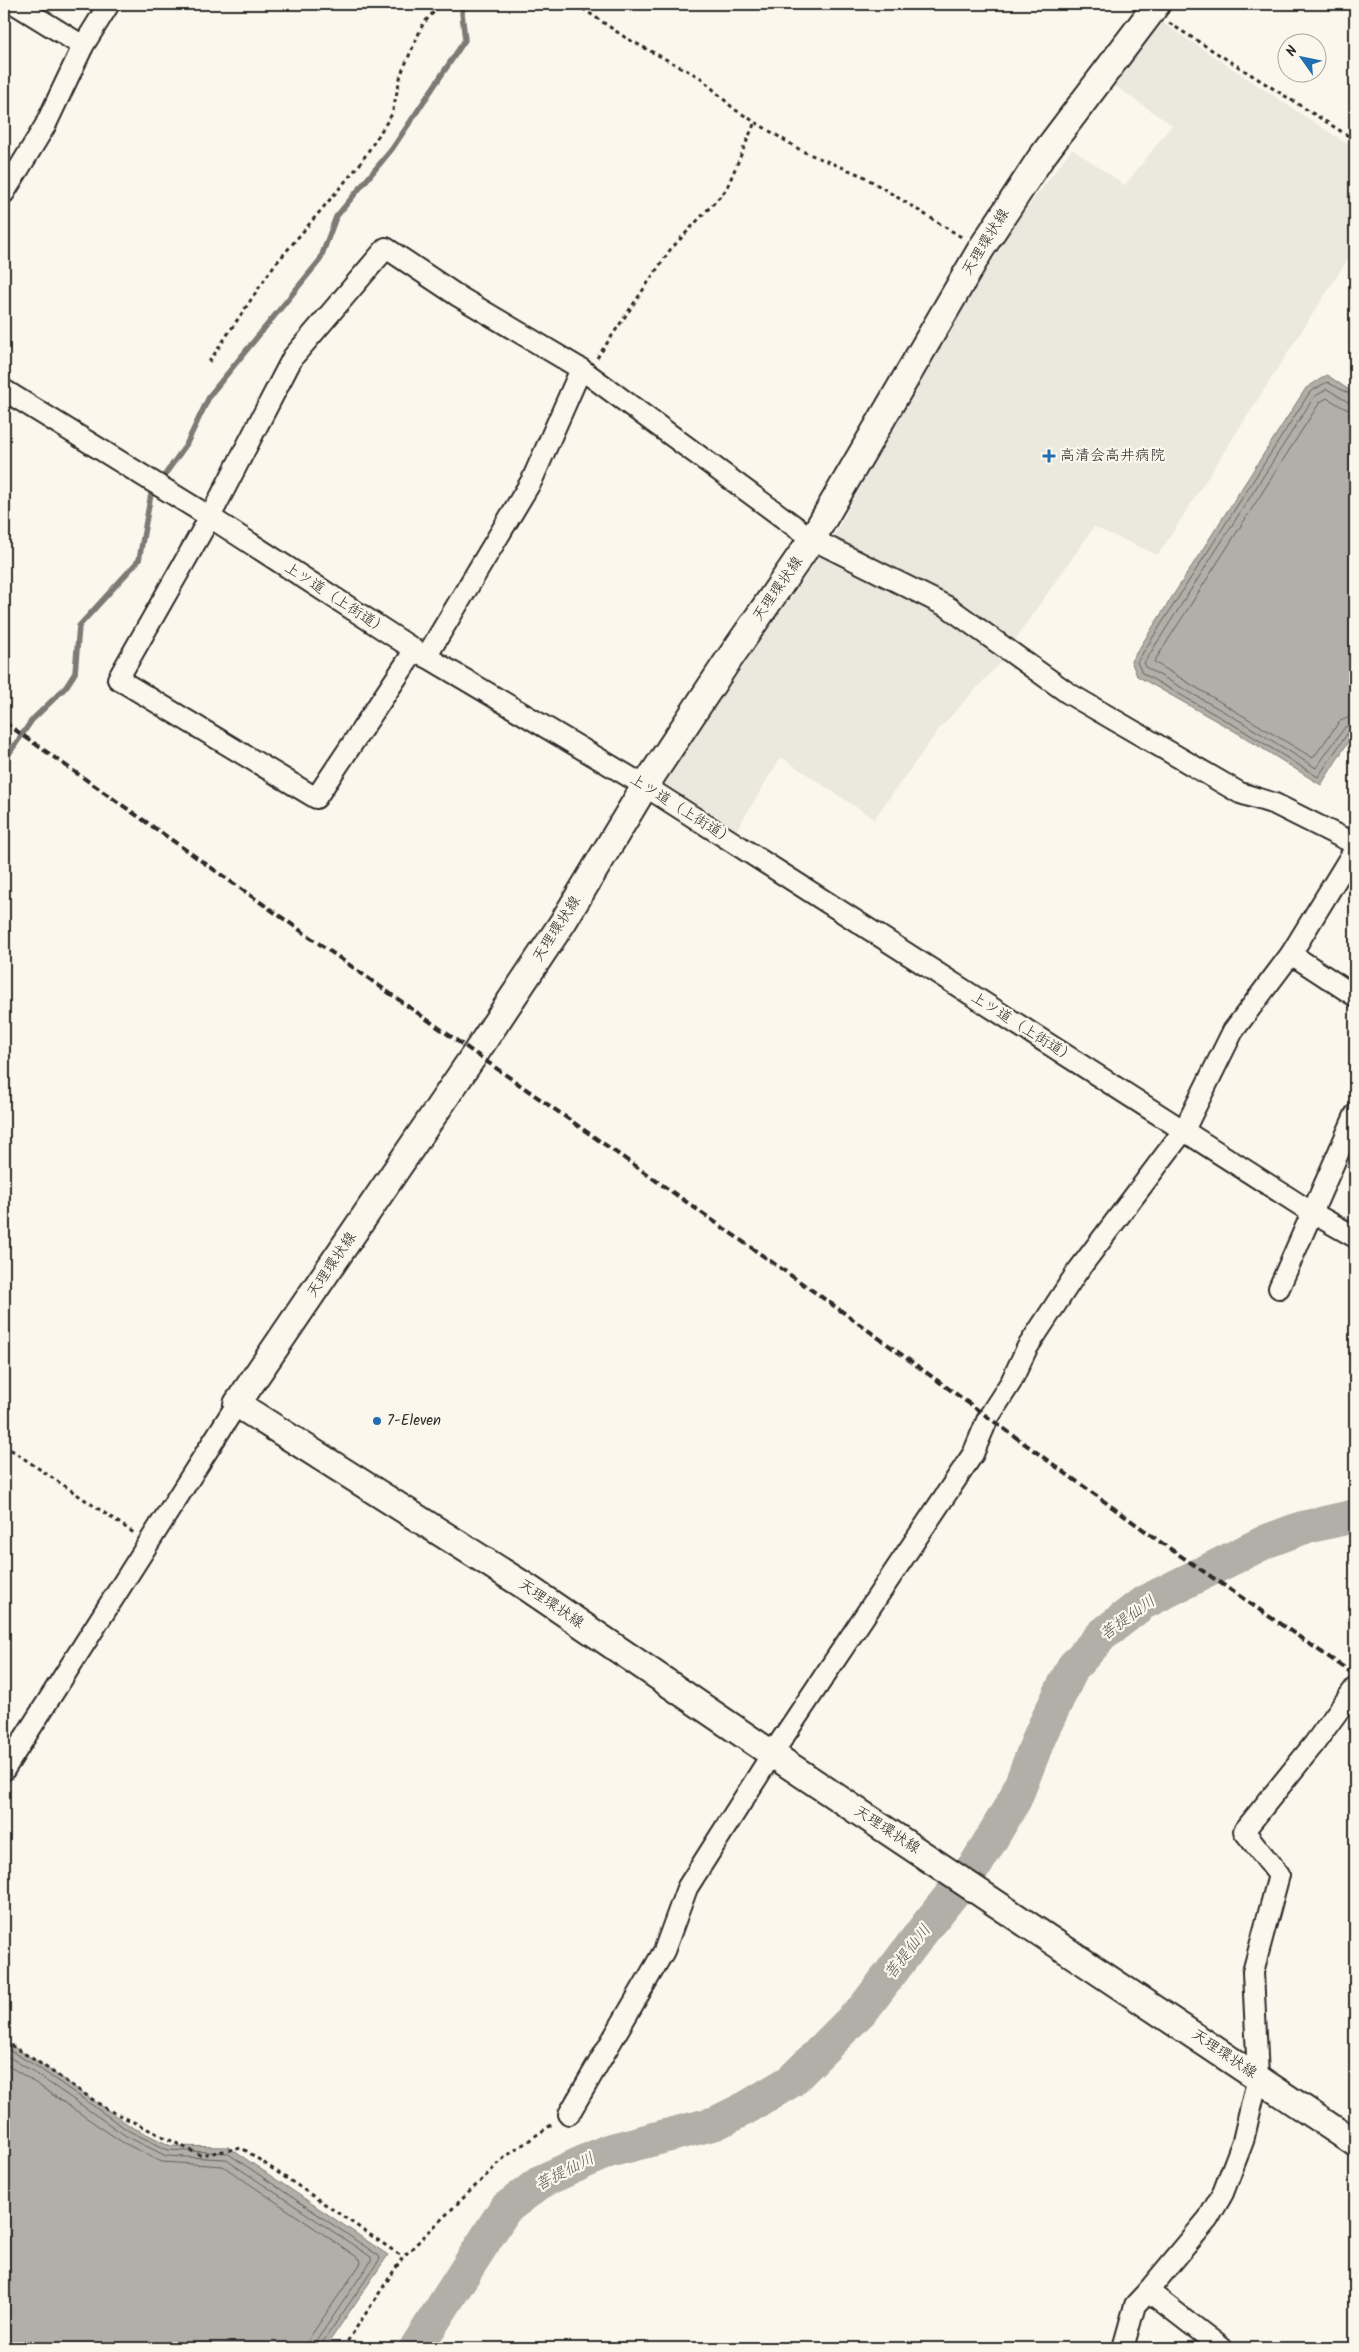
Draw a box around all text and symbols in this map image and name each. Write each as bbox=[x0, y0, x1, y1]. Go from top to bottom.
north arrow bbox=[1276, 32, 1326, 82]
text: N bbox=[1280, 42, 1304, 61]
street label: 天理環状線 bbox=[956, 204, 1016, 280]
place label: 高清会高井病院 bbox=[1060, 444, 1165, 468]
marker: 高清会高井病院 bbox=[1042, 449, 1056, 463]
street label: 天理環状線 bbox=[747, 551, 809, 627]
street label: 上ツ道（上街道） bbox=[279, 556, 393, 642]
street label: 上ツ道（上街道） bbox=[625, 768, 739, 852]
street label: 天理環状線 bbox=[527, 891, 587, 967]
street label: 上ツ道（上街道） bbox=[966, 986, 1080, 1070]
street label: 天理環状線 bbox=[301, 1227, 363, 1303]
place label: 7-Eleven bbox=[387, 1409, 441, 1433]
marker: 7-Eleven bbox=[371, 1415, 383, 1427]
street label: 天理環状線 bbox=[513, 1573, 589, 1635]
water label: 菩提仙川 bbox=[1095, 1589, 1161, 1647]
street label: 天理環状線 bbox=[849, 1800, 925, 1860]
water label: 菩提仙川 bbox=[878, 1919, 938, 1985]
street label: 天理環状線 bbox=[1186, 2023, 1262, 2085]
water label: 菩提仙川 bbox=[531, 2146, 599, 2198]

